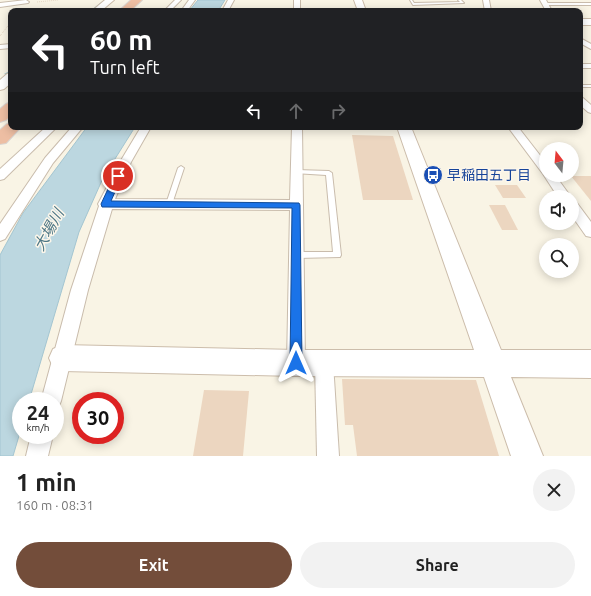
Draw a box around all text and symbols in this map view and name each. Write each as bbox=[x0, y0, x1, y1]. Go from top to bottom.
icon: left bbox=[24, 24, 76, 76]
text: 60 m bbox=[90, 24, 152, 55]
text: Turn left bbox=[90, 57, 160, 77]
icon: left bbox=[243, 100, 265, 122]
icon: ahead bbox=[285, 100, 307, 122]
icon: right bbox=[327, 100, 349, 122]
north arrow bbox=[539, 142, 579, 182]
map controls bbox=[539, 142, 579, 278]
pin bbox=[101, 159, 135, 193]
bus stop icon: 早稲田五丁目 bbox=[422, 164, 444, 186]
icon: arrive bbox=[107, 165, 129, 187]
place label: 早稲田五丁目 bbox=[447, 167, 531, 183]
button: sound bbox=[539, 190, 579, 230]
water label: 大場川 bbox=[30, 204, 68, 254]
button: search bbox=[539, 238, 579, 278]
position arrow bbox=[275, 342, 317, 384]
speed limit sign: 30 bbox=[72, 392, 124, 444]
text: 24 bbox=[27, 401, 49, 424]
text: km/h bbox=[26, 422, 50, 433]
text: 1 min bbox=[16, 469, 77, 496]
button: close bbox=[533, 469, 575, 511]
text: 160 m · 08:31 bbox=[16, 498, 94, 512]
button: Exit bbox=[16, 542, 292, 588]
button: Share bbox=[300, 542, 575, 588]

